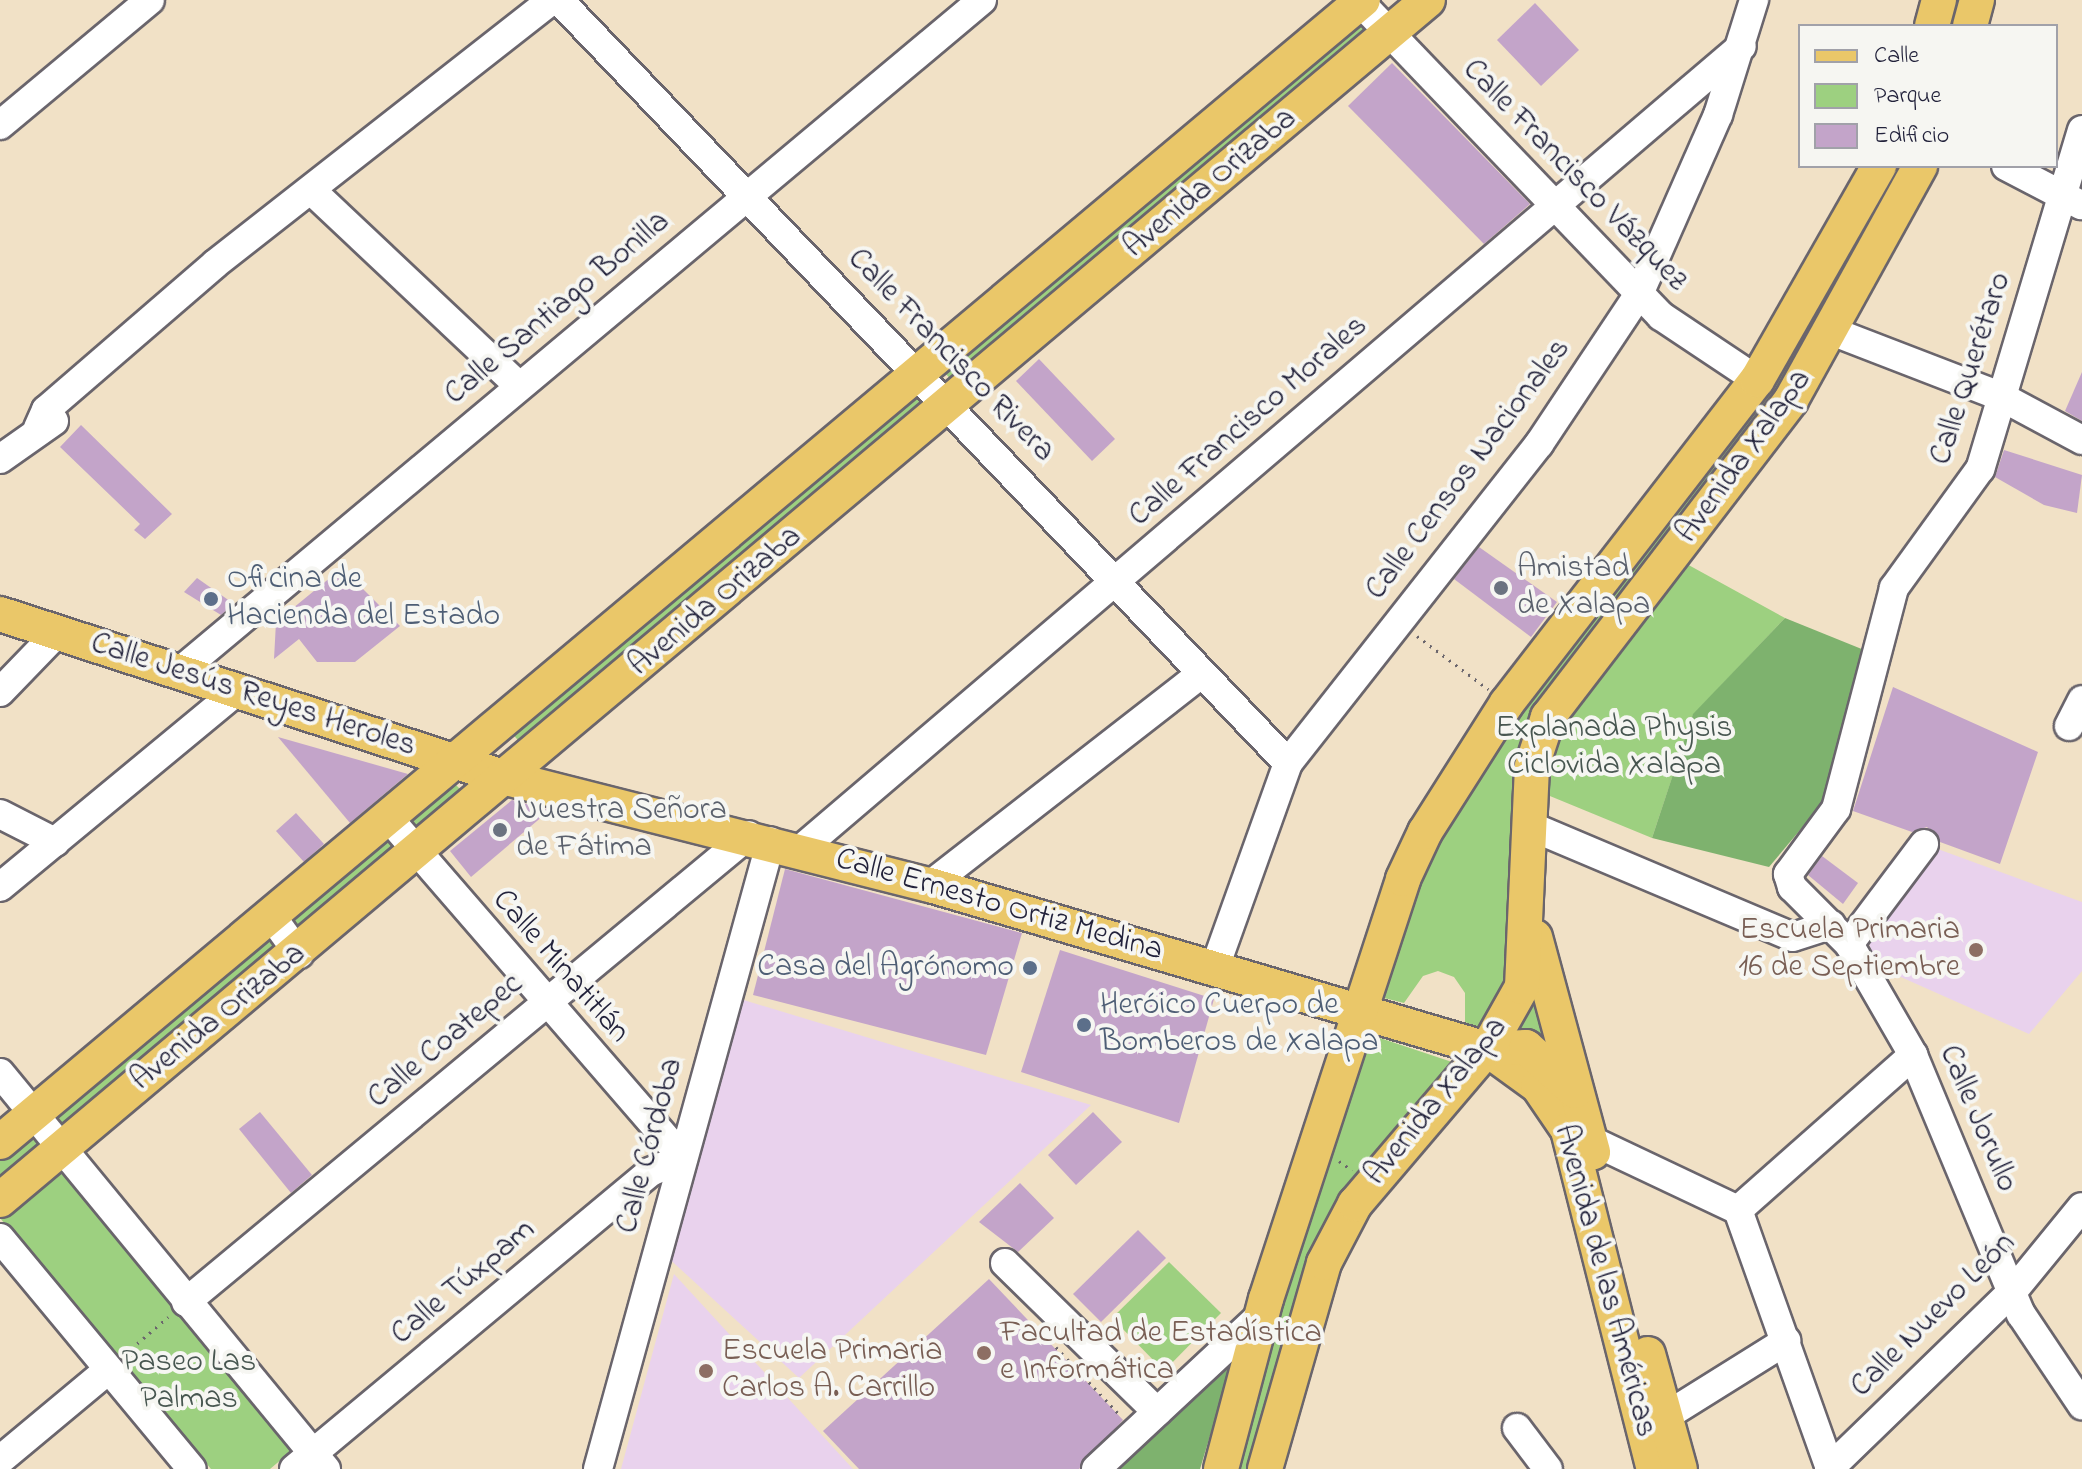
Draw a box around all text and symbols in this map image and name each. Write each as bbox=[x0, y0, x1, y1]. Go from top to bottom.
legend bbox=[1798, 24, 2058, 168]
text: Calle bbox=[1874, 39, 1919, 74]
street label: Calle Francisco Vázquez bbox=[1453, 52, 1695, 300]
text: Parque bbox=[1874, 79, 1941, 114]
street label: Avenida Orizaba bbox=[1117, 101, 1305, 267]
text: Edificio bbox=[1874, 119, 1949, 154]
street label: Calle Santiago Bonilla bbox=[438, 204, 678, 414]
street label: Calle Francisco Rivera bbox=[838, 241, 1062, 471]
street label: Calle Querétaro bbox=[1923, 268, 2021, 470]
street label: Calle Francisco Morales bbox=[1122, 308, 1376, 536]
street label: Calle Censos Nacionales bbox=[1358, 332, 1580, 608]
street label: Avenida Xalapa bbox=[1669, 363, 1821, 551]
street label: Avenida Orizaba bbox=[622, 519, 810, 685]
place label: Amistad de Xalapa bbox=[1517, 551, 1650, 626]
place label: Oficina de Hacienda del Estado bbox=[227, 562, 500, 637]
marker: Amistad de Xalapa bbox=[1492, 579, 1510, 597]
marker: Oficina de Hacienda del Estado bbox=[202, 590, 220, 608]
street label: Calle Jesús Reyes Heroles bbox=[86, 625, 420, 767]
park label: Explanada Physis Ciclovida Xalapa bbox=[1495, 711, 1733, 786]
place label: Nuestra Señora de Fátima bbox=[516, 793, 727, 868]
marker: Nuestra Señora de Fátima bbox=[491, 821, 509, 839]
street label: Calle Ernesto Ortiz Medina bbox=[831, 841, 1167, 971]
street label: Calle Minatitlán bbox=[483, 882, 637, 1052]
place label: Escuela Primaria 16 de Septiembre bbox=[1738, 913, 1960, 988]
street label: Avenida Orizaba bbox=[124, 936, 314, 1100]
marker: Escuela Primaria 16 de Septiembre bbox=[1967, 941, 1985, 959]
place label: Casa del Agrónomo bbox=[757, 949, 1014, 987]
marker: Casa del Agrónomo bbox=[1021, 959, 1039, 977]
street label: Calle Coatepec bbox=[361, 966, 531, 1118]
place label: Heróico Cuerpo de Bomberos de Xalapa bbox=[1100, 988, 1378, 1063]
street label: Avenida Xalapa bbox=[1358, 1010, 1516, 1194]
marker: Heróico Cuerpo de Bomberos de Xalapa bbox=[1075, 1016, 1093, 1034]
street label: Calle Jorullo bbox=[1929, 1040, 2025, 1198]
street label: Calle Córdoba bbox=[609, 1054, 693, 1238]
street label: Avenida de las Américas bbox=[1544, 1121, 1664, 1441]
street label: Calle Túxpam bbox=[384, 1212, 544, 1354]
street label: Calle Nuevo León bbox=[1843, 1225, 2025, 1407]
place label: Facultad de Estadística e Informática bbox=[1000, 1316, 1322, 1391]
place label: Escuela Primaria Carlos A. Carrillo bbox=[722, 1334, 942, 1409]
marker: Facultad de Estadística e Informática bbox=[975, 1344, 993, 1362]
park label: Paseo Las Palmas bbox=[122, 1345, 256, 1420]
marker: Escuela Primaria Carlos A. Carrillo bbox=[697, 1362, 715, 1380]

